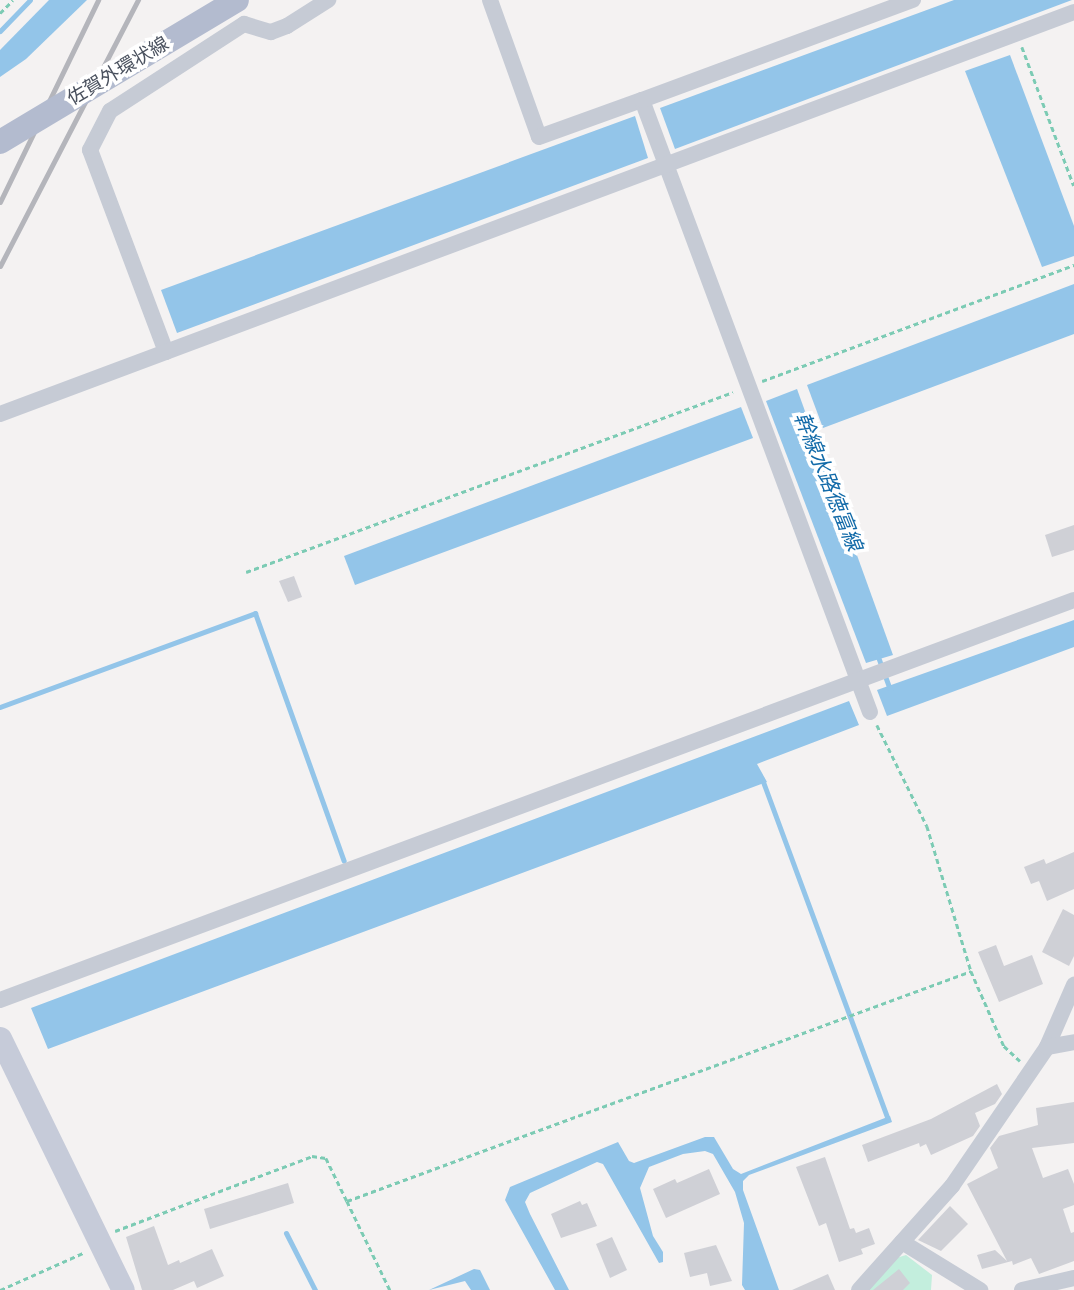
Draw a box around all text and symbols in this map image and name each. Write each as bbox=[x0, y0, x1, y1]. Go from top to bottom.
street label: 佐賀外環状線 bbox=[63, 32, 173, 110]
water label: 幹線水路徳富線 bbox=[790, 408, 868, 554]

